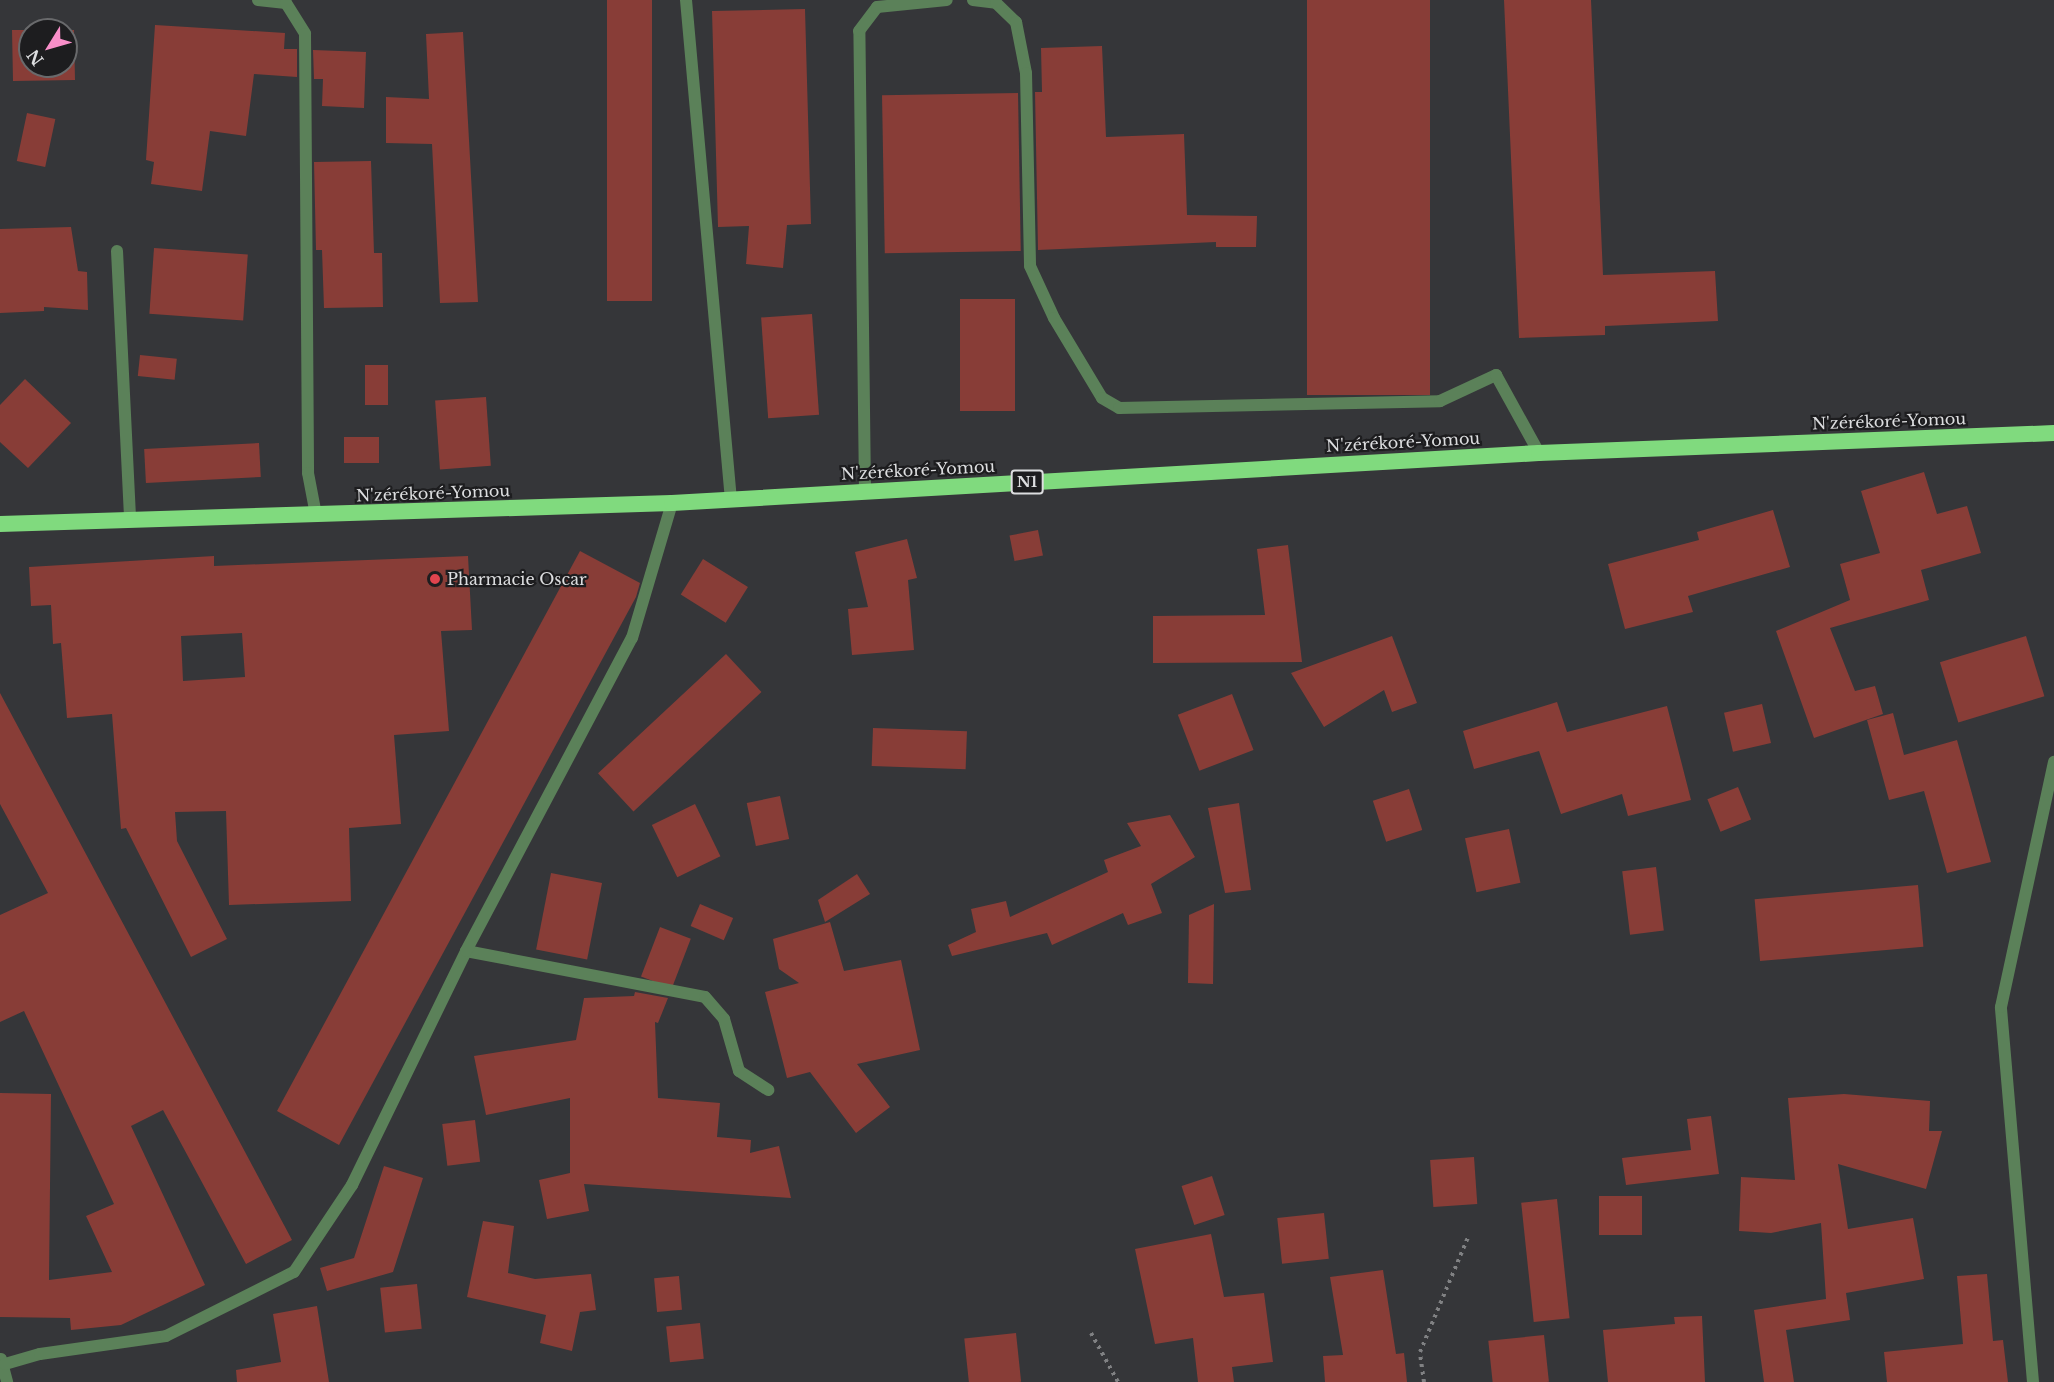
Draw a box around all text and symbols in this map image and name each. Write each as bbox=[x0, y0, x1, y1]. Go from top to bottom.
north arrow bbox=[18, 18, 78, 78]
text: N bbox=[23, 46, 48, 70]
street label: N'zérékoré-Yomou bbox=[1812, 409, 1966, 433]
street label: N'zérékoré-Yomou bbox=[1325, 428, 1481, 456]
street label: N'zérékoré-Yomou bbox=[840, 456, 996, 484]
road number: N1 bbox=[1010, 470, 1044, 494]
street label: N'zérékoré-Yomou bbox=[356, 481, 510, 505]
place label: Pharmacie Oscar bbox=[447, 569, 587, 589]
marker: Pharmacie Oscar bbox=[428, 572, 442, 586]

